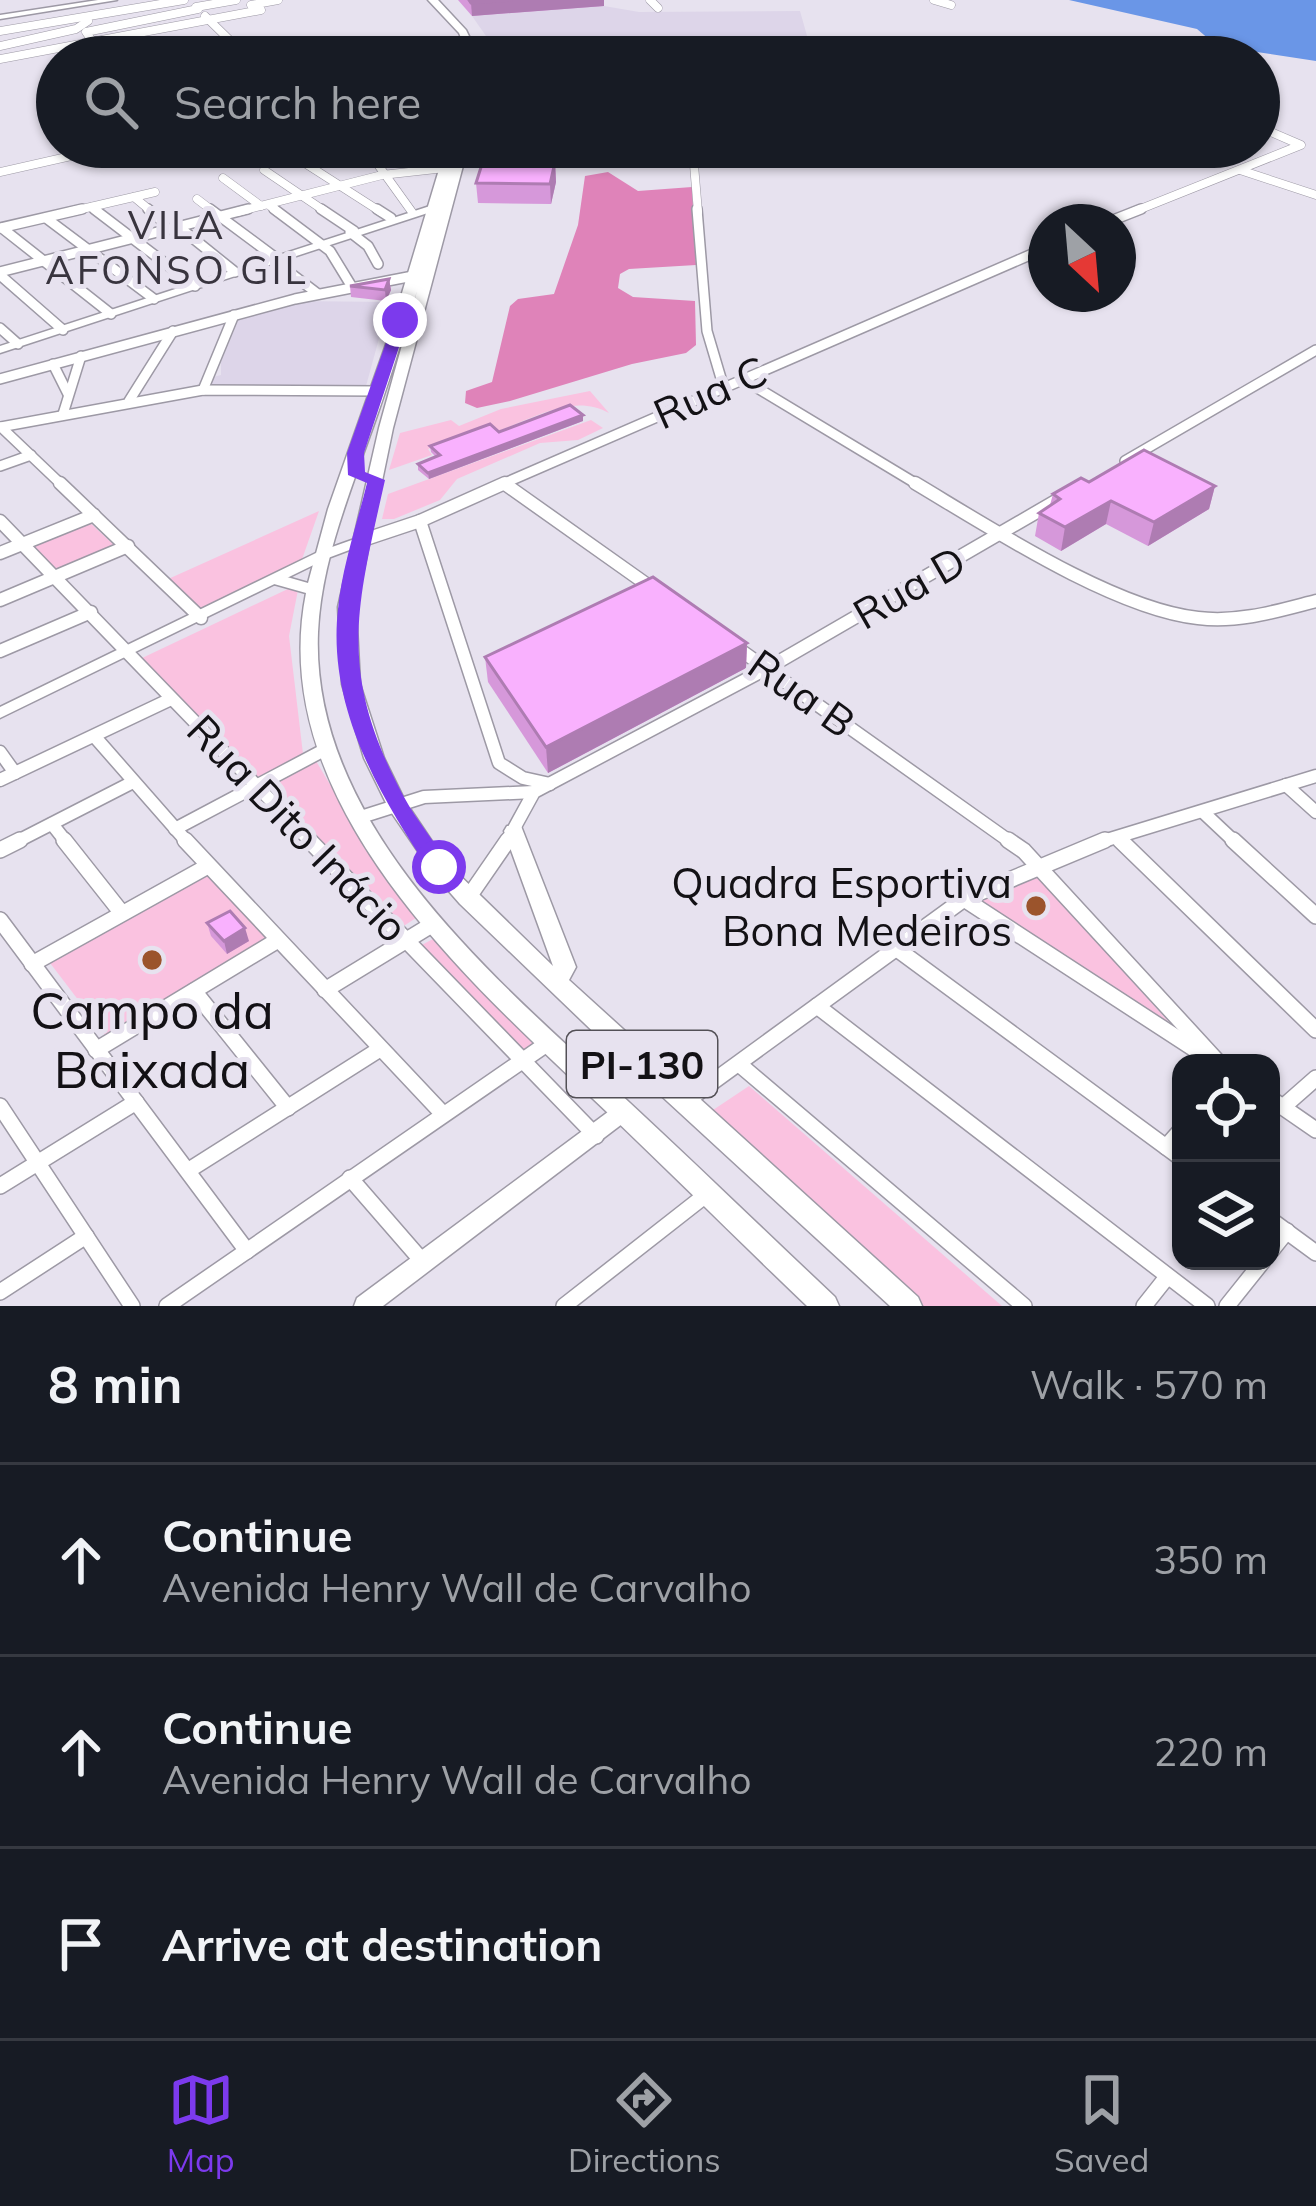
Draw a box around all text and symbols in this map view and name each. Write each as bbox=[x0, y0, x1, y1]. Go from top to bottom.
search box bbox=[36, 36, 1280, 168]
icon: search bbox=[78, 69, 144, 135]
text: Search here bbox=[174, 74, 421, 130]
district label: VILA AFONSO GIL bbox=[45, 200, 309, 294]
north arrow bbox=[1028, 204, 1136, 312]
route end bbox=[373, 293, 427, 347]
street label: Rua C bbox=[645, 344, 775, 440]
street label: Rua D bbox=[843, 534, 975, 640]
street label: Rua B bbox=[738, 637, 866, 749]
street label: Rua Dito Inácio bbox=[176, 703, 420, 953]
route start bbox=[412, 840, 466, 894]
place label: Quadra Esportiva Bona Medeiros bbox=[671, 856, 1012, 957]
marker: Quadra Esportiva Bona Medeiros bbox=[1023, 893, 1049, 919]
marker: Campo da Baixada bbox=[139, 947, 165, 973]
place label: Campo da Baixada bbox=[30, 978, 274, 1101]
road number: PI-130 bbox=[567, 1031, 717, 1097]
map controls bbox=[1172, 1054, 1280, 1270]
button: locate bbox=[1172, 1054, 1280, 1162]
button: layers bbox=[1172, 1162, 1280, 1270]
text: 8 min bbox=[48, 1352, 183, 1416]
text: Walk · 570 m bbox=[1030, 1360, 1268, 1409]
text: Continue bbox=[162, 1507, 352, 1563]
icon: ahead bbox=[48, 1527, 114, 1593]
text: 350 m bbox=[1153, 1535, 1268, 1584]
text: Avenida Henry Wall de Carvalho bbox=[162, 1563, 752, 1612]
text: Continue bbox=[162, 1699, 352, 1755]
icon: ahead bbox=[48, 1719, 114, 1785]
text: 220 m bbox=[1153, 1727, 1268, 1776]
text: Avenida Henry Wall de Carvalho bbox=[162, 1755, 752, 1804]
icon: arrive bbox=[48, 1911, 114, 1977]
text: Arrive at destination bbox=[162, 1916, 602, 1972]
tab: Map bbox=[167, 2067, 235, 2180]
tab: Directions bbox=[568, 2067, 721, 2180]
tab: Saved bbox=[1054, 2067, 1149, 2180]

